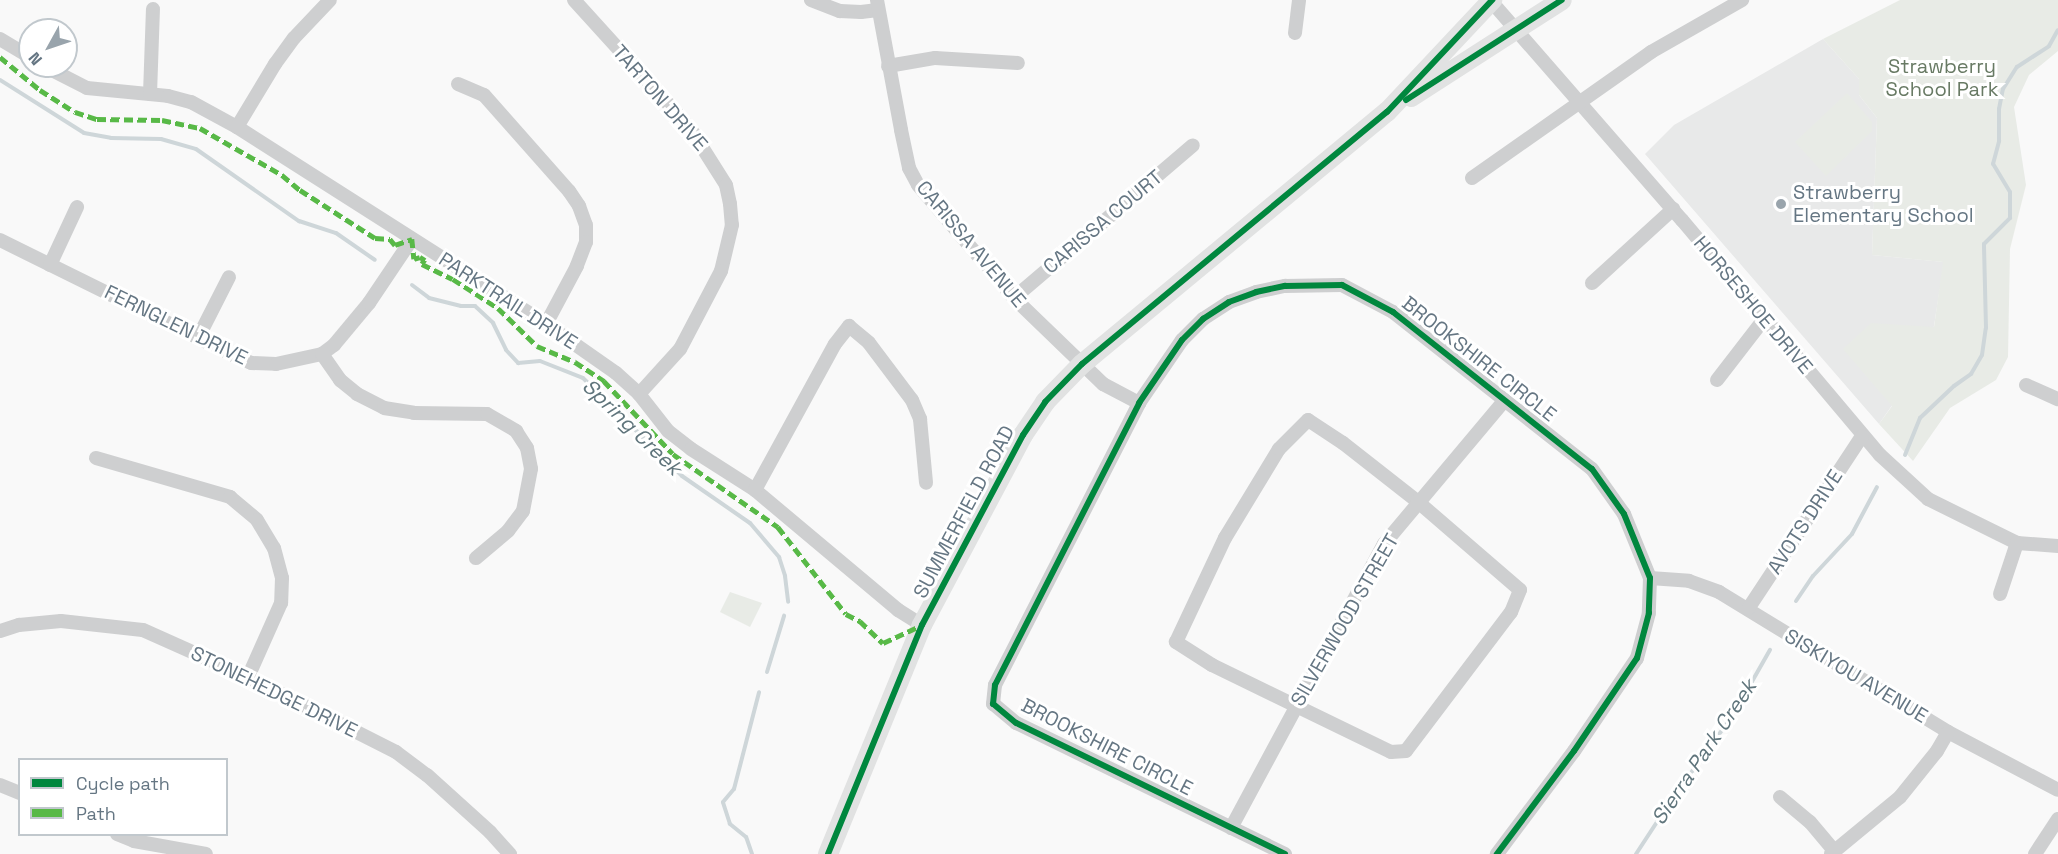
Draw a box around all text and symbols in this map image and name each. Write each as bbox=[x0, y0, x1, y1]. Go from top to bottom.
north arrow bbox=[18, 18, 78, 78]
street label: TARTON DRIVE bbox=[607, 40, 713, 156]
text: N bbox=[24, 48, 47, 69]
park label: Strawberry School Park bbox=[1886, 54, 1998, 101]
street label: CARISSA COURT bbox=[1038, 165, 1168, 279]
street label: CARISSA AVENUE bbox=[911, 176, 1031, 312]
place label: Strawberry Elementary School bbox=[1793, 180, 1974, 227]
marker: Strawberry Elementary School bbox=[1774, 197, 1788, 211]
street label: HORSESHOE DRIVE bbox=[1688, 231, 1818, 379]
street label: PARKTRAIL DRIVE bbox=[434, 247, 582, 355]
street label: FERNGLEN DRIVE bbox=[101, 280, 251, 370]
street label: BROOKSHIRE CIRCLE bbox=[1397, 291, 1561, 427]
water label: Spring Creek bbox=[577, 373, 687, 481]
street label: SUMMERFIELD ROAD bbox=[908, 422, 1020, 602]
street label: AVOTS DRIVE bbox=[1762, 465, 1848, 579]
street label: SILVERWOOD STREET bbox=[1286, 530, 1404, 710]
street label: SISKIYOU AVENUE bbox=[1780, 624, 1932, 728]
street label: STONEHEDGE DRIVE bbox=[187, 641, 361, 743]
water label: Sierra Park Creek bbox=[1646, 675, 1762, 829]
street label: BROOKSHIRE CIRCLE bbox=[1017, 693, 1197, 801]
legend bbox=[18, 758, 228, 836]
text: Cycle path bbox=[76, 772, 170, 795]
text: Path bbox=[76, 802, 116, 825]

